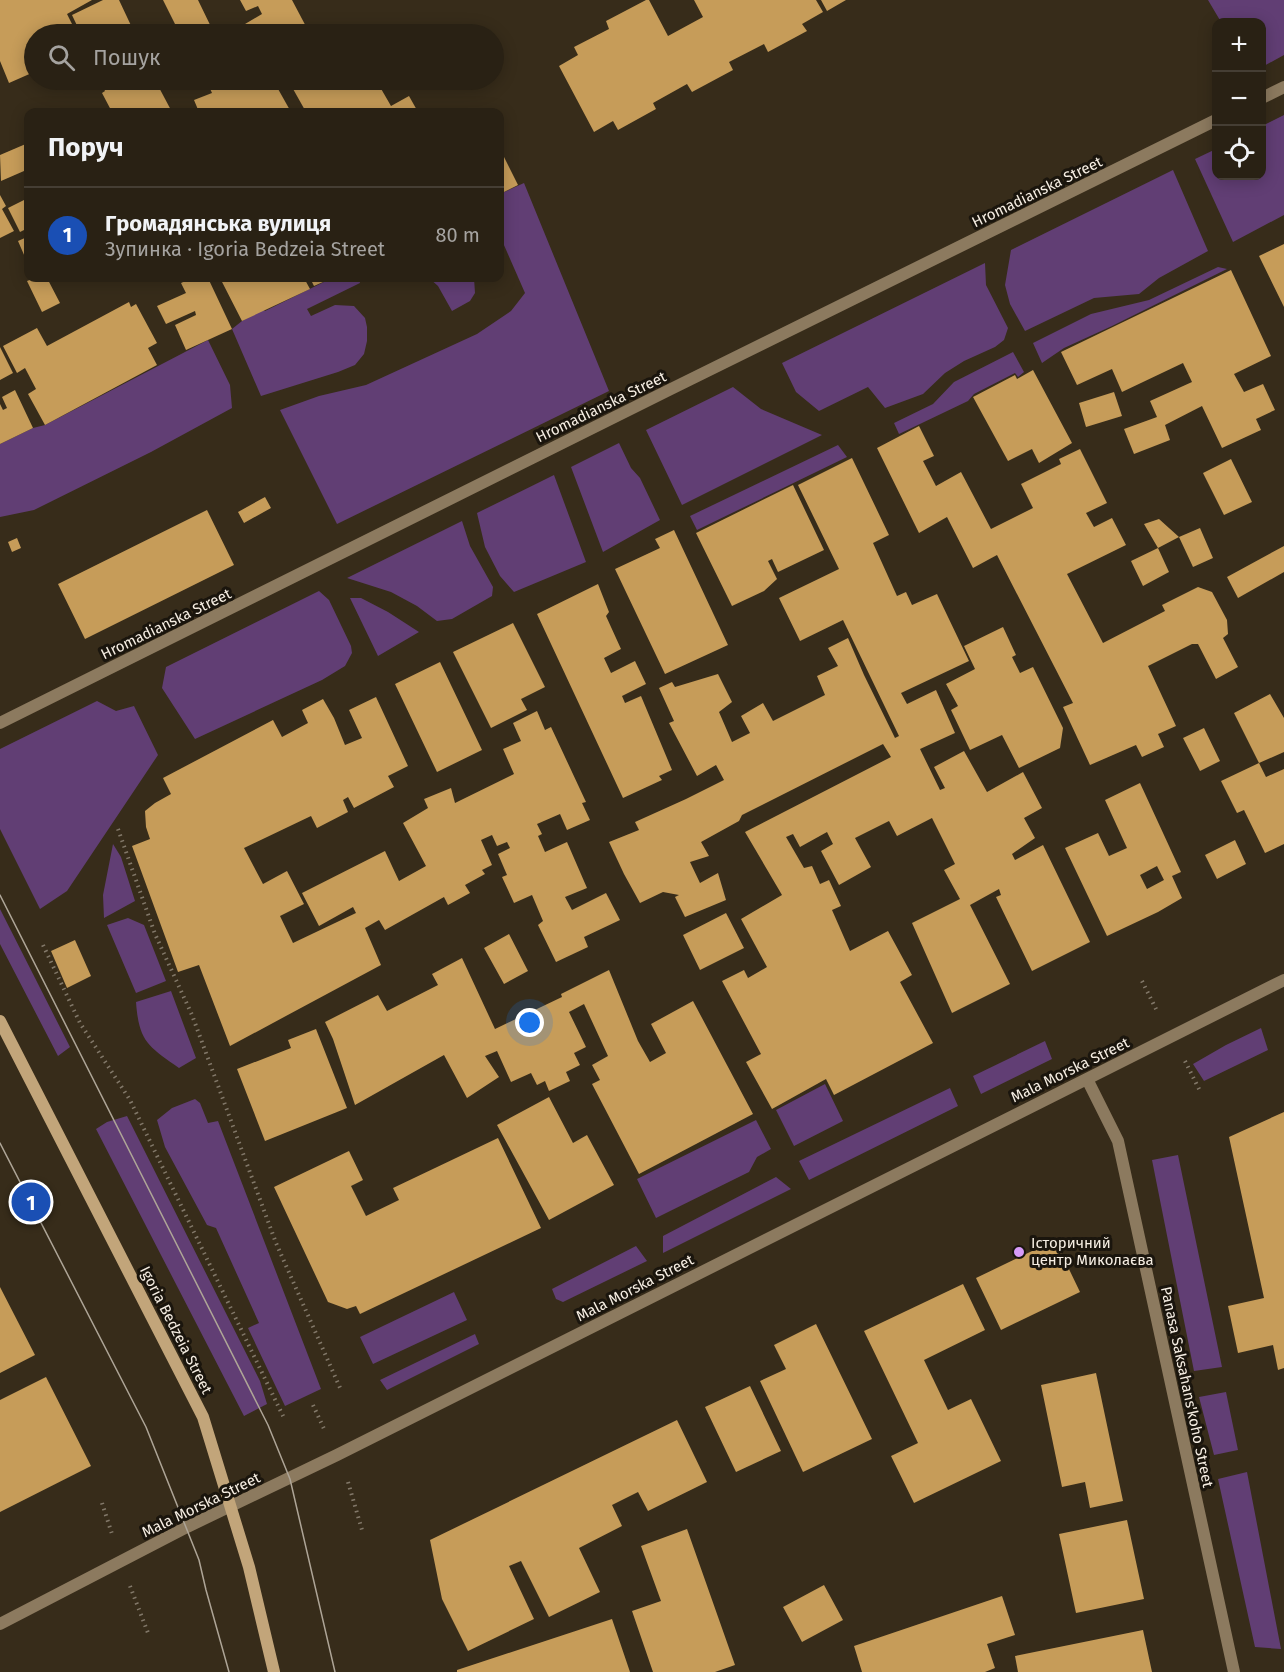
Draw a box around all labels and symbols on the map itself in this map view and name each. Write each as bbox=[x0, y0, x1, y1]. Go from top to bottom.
street label: Hromadianska Street bbox=[969, 152, 1106, 231]
street label: Hromadianska Street bbox=[533, 367, 670, 446]
street label: Hromadianska Street bbox=[98, 584, 235, 663]
your location bbox=[515, 1008, 544, 1037]
street label: Mala Morska Street bbox=[1008, 1033, 1133, 1106]
pin: 1 bbox=[12, 1180, 51, 1224]
place label: Історичний центр Миколаєва bbox=[1031, 1234, 1154, 1269]
marker: Історичний центр Миколаєва bbox=[1012, 1245, 1026, 1259]
street label: Mala Morska Street bbox=[573, 1250, 697, 1325]
street label: Igoria Bedzeia Street bbox=[136, 1263, 216, 1397]
street label: Panasa Saksahans'koho Street bbox=[1157, 1285, 1217, 1490]
street label: Mala Morska Street bbox=[139, 1468, 264, 1541]

